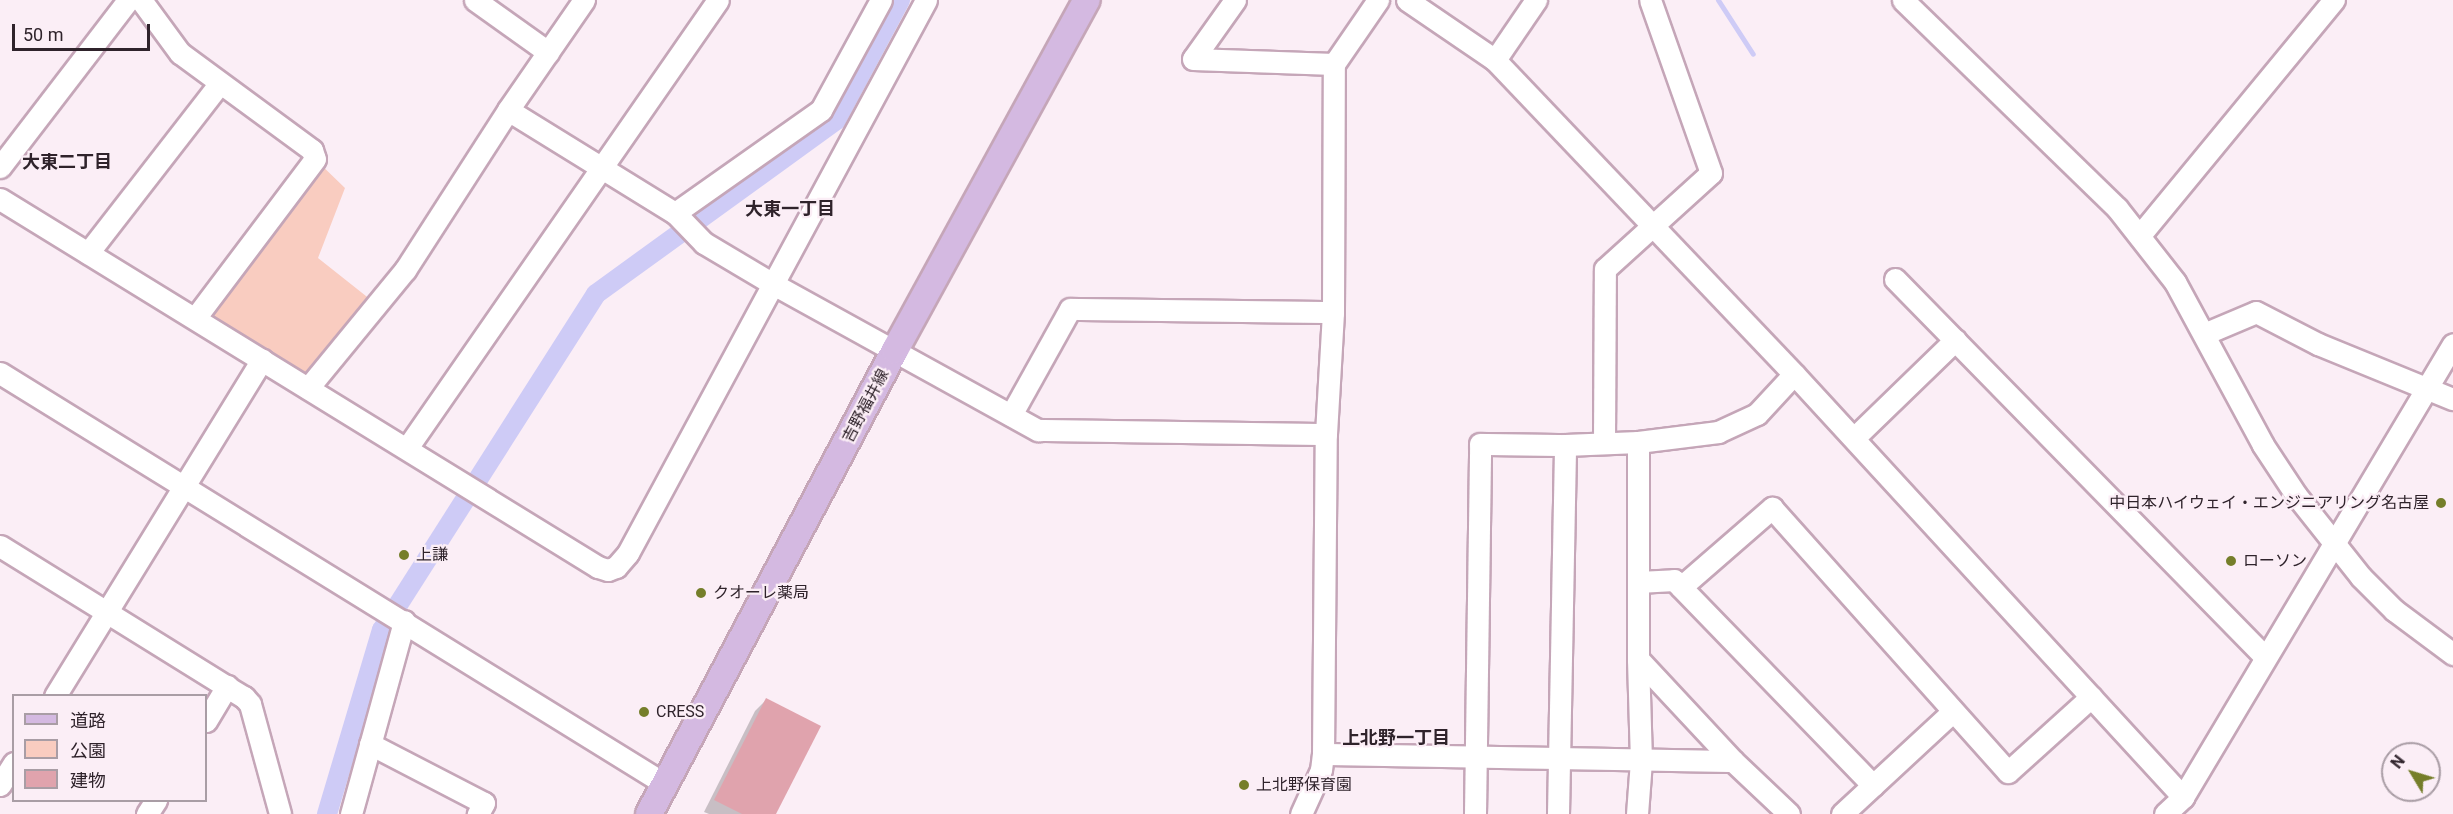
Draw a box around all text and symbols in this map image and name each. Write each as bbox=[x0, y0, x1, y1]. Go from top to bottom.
scale bar bbox=[15, 12, 153, 50]
text: 50 m bbox=[23, 24, 63, 45]
district label: 大東二丁目 bbox=[22, 151, 112, 173]
district label: 大東一丁目 bbox=[745, 198, 835, 220]
street label: 吉野福井線 bbox=[839, 366, 893, 446]
place label: 中日本ハイウェイ・エンジニアリング名古屋 bbox=[2109, 493, 2429, 513]
marker: 中日本ハイウェイ・エンジニアリング名古屋 bbox=[2434, 496, 2448, 510]
place label: 上謙 bbox=[416, 545, 448, 565]
marker: 上謙 bbox=[397, 548, 411, 562]
place label: ローソン bbox=[2243, 551, 2307, 571]
marker: ローソン bbox=[2224, 554, 2238, 568]
place label: クオーレ薬局 bbox=[713, 583, 809, 603]
marker: クオーレ薬局 bbox=[694, 586, 708, 600]
legend bbox=[12, 694, 207, 802]
place label: CRESS bbox=[656, 702, 704, 722]
marker: CRESS bbox=[637, 705, 651, 719]
text: 道路 bbox=[70, 710, 106, 731]
district label: 上北野一丁目 bbox=[1342, 727, 1450, 749]
text: 公園 bbox=[70, 740, 106, 761]
north arrow bbox=[2381, 742, 2441, 802]
text: N bbox=[2387, 752, 2409, 772]
text: 建物 bbox=[70, 770, 106, 791]
place label: 上北野保育園 bbox=[1256, 775, 1352, 795]
marker: 上北野保育園 bbox=[1237, 778, 1251, 792]

